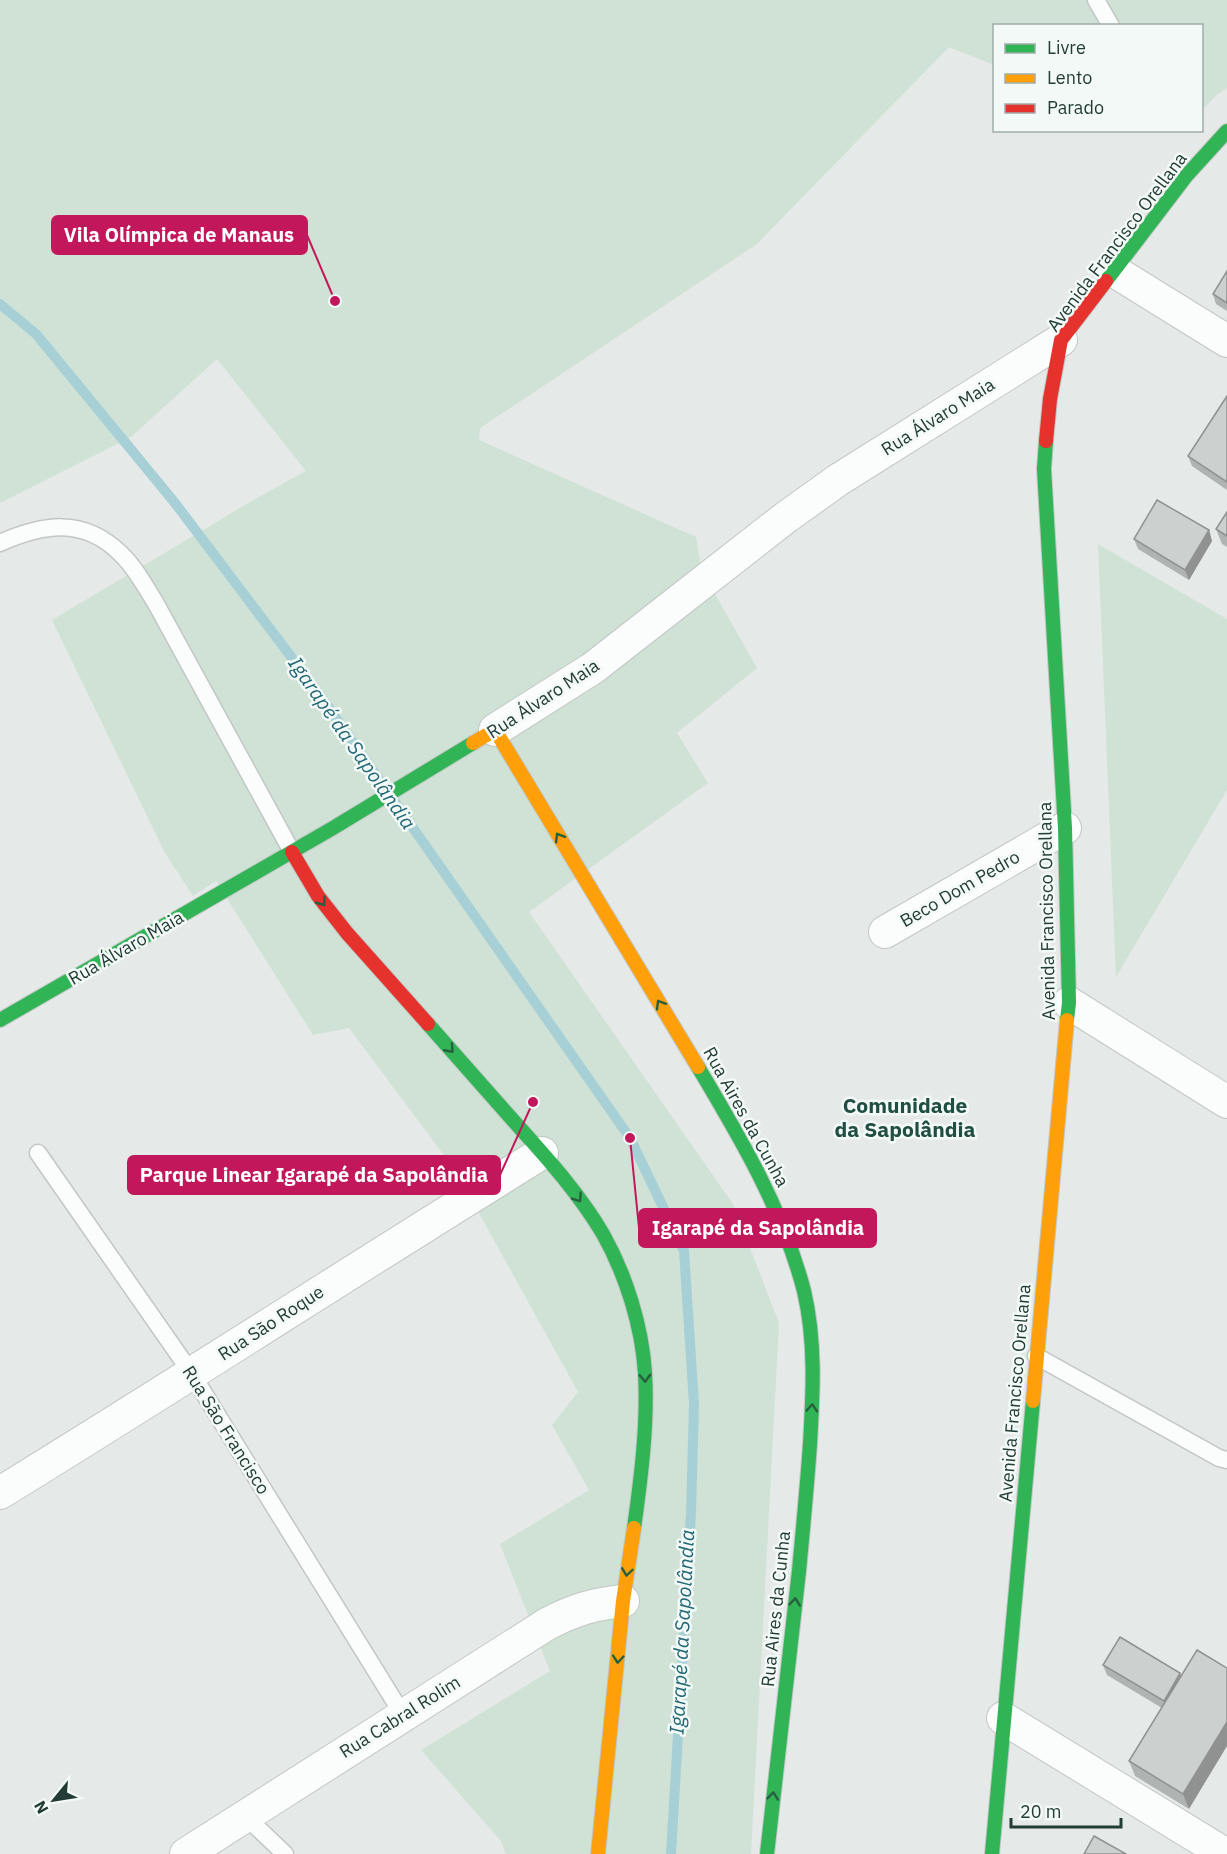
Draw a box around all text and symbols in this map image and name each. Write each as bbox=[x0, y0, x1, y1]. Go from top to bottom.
legend bbox=[993, 24, 1203, 132]
text: Livre bbox=[1047, 36, 1086, 59]
text: Lento bbox=[1047, 66, 1092, 89]
text: Parado bbox=[1047, 96, 1104, 119]
street label: Avenida Francisco Orellana bbox=[1042, 147, 1192, 336]
callout: Vila Olímpica de Manaus bbox=[52, 216, 307, 254]
text: Vila Olímpica de Manaus bbox=[64, 221, 294, 248]
street label: Rua Álvaro Maia bbox=[877, 372, 999, 461]
water label: Igarapé da Sapolândia bbox=[283, 651, 422, 835]
street label: Rua Álvaro Maia bbox=[482, 654, 604, 743]
street label: Avenida Francisco Orellana bbox=[1033, 801, 1060, 1021]
one-way arrow bbox=[555, 833, 567, 843]
street label: Beco Dom Pedro bbox=[896, 845, 1024, 932]
one-way arrow bbox=[315, 895, 326, 906]
street label: Rua Álvaro Maia bbox=[64, 905, 188, 990]
one-way arrow bbox=[656, 1000, 667, 1010]
one-way arrow bbox=[443, 1042, 454, 1053]
street label: Rua Aires da Cunha bbox=[698, 1043, 795, 1191]
district label: Comunidade da Sapolândia bbox=[835, 1091, 975, 1143]
callout: Parque Linear Igarapé da Sapolândia bbox=[128, 1156, 500, 1194]
text: Parque Linear Igarapé da Sapolândia bbox=[140, 1161, 488, 1188]
one-way arrow bbox=[571, 1192, 582, 1203]
callout: Igarapé da Sapolândia bbox=[639, 1209, 876, 1247]
text: Igarapé da Sapolândia bbox=[652, 1214, 864, 1241]
street label: Rua São Roque bbox=[213, 1280, 328, 1365]
street label: Avenida Francisco Orellana bbox=[994, 1283, 1036, 1503]
street label: Rua São Francisco bbox=[178, 1361, 275, 1498]
one-way arrow bbox=[639, 1374, 651, 1383]
one-way arrow bbox=[805, 1403, 818, 1412]
water label: Igarapé da Sapolândia bbox=[663, 1529, 700, 1735]
street label: Rua Aires da Cunha bbox=[756, 1529, 795, 1688]
one-way arrow bbox=[622, 1568, 634, 1577]
one-way arrow bbox=[788, 1598, 801, 1607]
one-way arrow bbox=[612, 1655, 625, 1664]
street label: Rua Cabral Rolim bbox=[335, 1670, 465, 1763]
north arrow bbox=[24, 1770, 84, 1830]
one-way arrow bbox=[767, 1791, 779, 1800]
scale bar bbox=[1011, 1791, 1120, 1829]
text: N bbox=[29, 1797, 53, 1818]
text: 20 m bbox=[1020, 1800, 1062, 1823]

